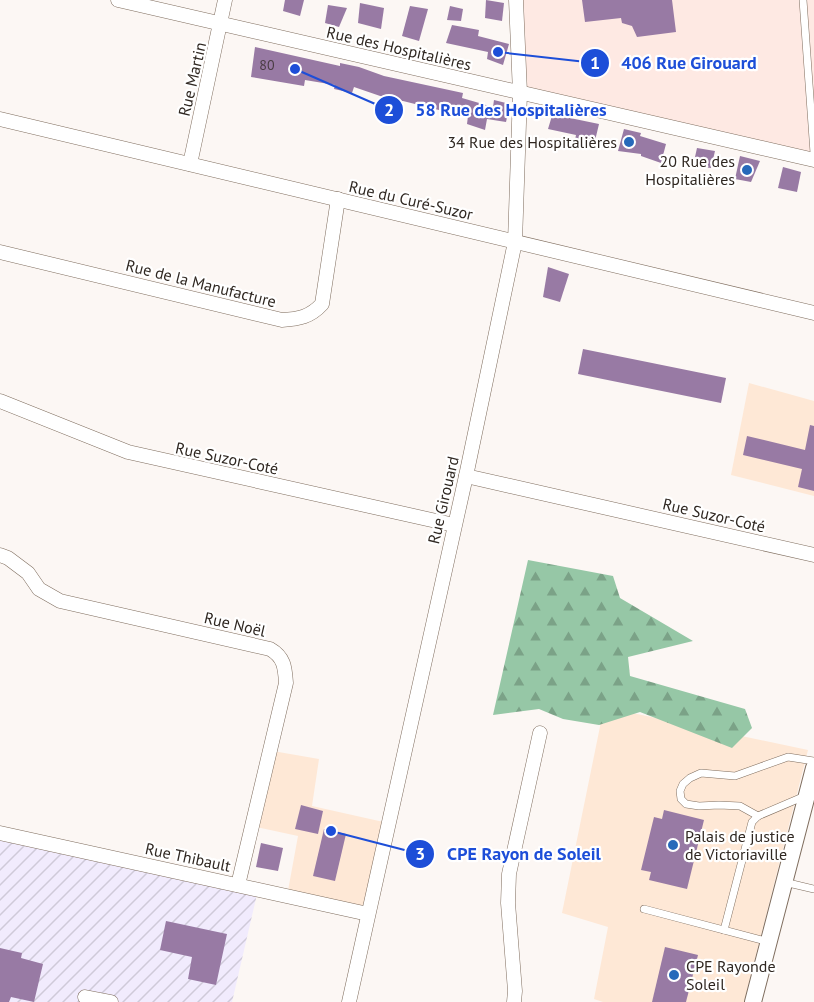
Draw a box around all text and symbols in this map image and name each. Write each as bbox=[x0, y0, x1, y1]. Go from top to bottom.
street label: Rue des Hospitalières bbox=[325, 22, 474, 74]
street label: Rue Martin bbox=[174, 40, 210, 118]
callout: 406 Rue Girouard bbox=[580, 45, 769, 81]
text: 1 bbox=[590, 51, 600, 74]
text: 406 Rue Girouard bbox=[621, 51, 757, 74]
house number: 80 bbox=[259, 56, 275, 74]
callout: 58 Rue des Hospitalières bbox=[374, 92, 619, 128]
text: 2 bbox=[384, 98, 394, 121]
text: 58 Rue des Hospitalières bbox=[415, 98, 607, 121]
place label: 34 Rue des Hospitalières bbox=[447, 132, 617, 152]
marker: 34 Rue des Hospitalières bbox=[622, 135, 636, 149]
place label: 20 Rue des Hospitalières bbox=[645, 151, 735, 189]
marker: 20 Rue des Hospitalières bbox=[740, 163, 754, 177]
street label: Rue du Curé-Suzor bbox=[347, 176, 476, 224]
street label: Rue de la Manufacture bbox=[124, 255, 278, 311]
street label: Rue Suzor-Coté bbox=[174, 437, 280, 479]
street label: Rue Girouard bbox=[423, 454, 463, 546]
street label: Rue Suzor-Coté bbox=[661, 493, 767, 537]
street label: Rue Noël bbox=[202, 607, 268, 641]
place label: Palais de justice de Victoriaville bbox=[685, 826, 795, 864]
callout: CPE Rayon de Soleil bbox=[405, 836, 613, 872]
street label: Rue Thibault bbox=[143, 838, 233, 876]
marker: Palais de justice de Victoriaville bbox=[666, 838, 680, 852]
text: 3 bbox=[415, 842, 425, 865]
text: CPE Rayon de Soleil bbox=[447, 842, 602, 865]
place label: CPE Rayonde Soleil bbox=[686, 956, 776, 994]
marker: CPE Rayonde Soleil bbox=[667, 968, 681, 982]

